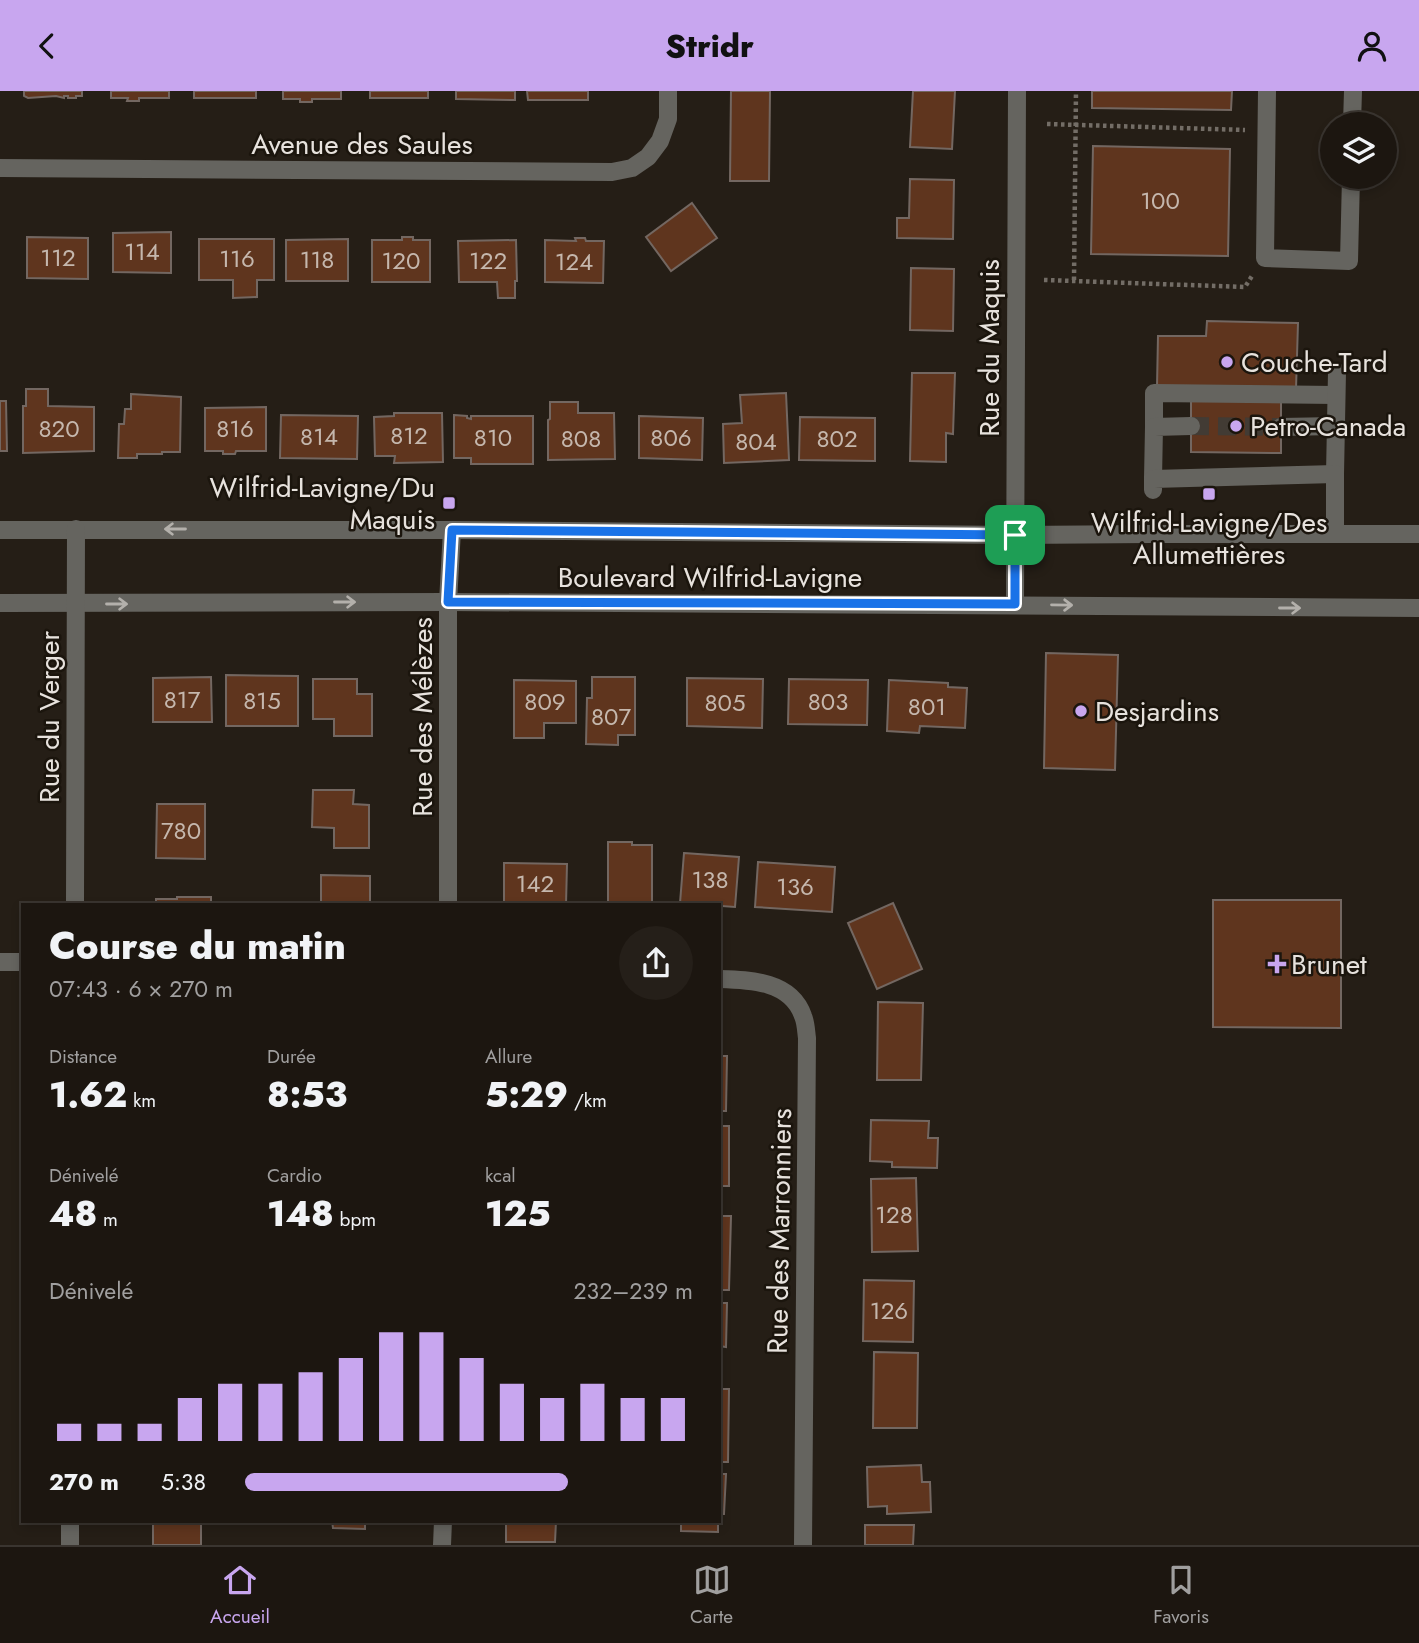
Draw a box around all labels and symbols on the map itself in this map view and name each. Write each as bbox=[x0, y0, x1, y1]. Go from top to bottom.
street label: Avenue des Saules bbox=[251, 124, 473, 165]
house number: 100 bbox=[1140, 183, 1180, 218]
house number: 114 bbox=[124, 234, 160, 269]
house number: 112 bbox=[40, 240, 76, 275]
house number: 116 bbox=[219, 241, 255, 276]
house number: 118 bbox=[300, 242, 334, 277]
house number: 120 bbox=[382, 243, 420, 278]
house number: 122 bbox=[469, 243, 507, 278]
house number: 124 bbox=[555, 244, 593, 279]
street label: Rue du Maquis bbox=[969, 259, 1010, 437]
place label: Couche-Tard bbox=[1241, 342, 1388, 383]
marker: Couche-Tard bbox=[1219, 354, 1235, 370]
place label: Petro-Canada bbox=[1250, 406, 1406, 447]
house number: 820 bbox=[38, 411, 80, 446]
house number: 816 bbox=[216, 411, 254, 446]
house number: 812 bbox=[390, 418, 428, 453]
marker: Petro-Canada bbox=[1228, 418, 1244, 434]
house number: 814 bbox=[300, 419, 338, 454]
house number: 810 bbox=[474, 420, 512, 455]
house number: 806 bbox=[650, 420, 692, 455]
house number: 808 bbox=[561, 421, 601, 456]
house number: 802 bbox=[816, 421, 858, 456]
house number: 804 bbox=[735, 424, 777, 459]
place label: Wilfrid-Lavigne/Du Maquis bbox=[209, 467, 435, 540]
marker: Wilfrid-Lavigne/Des Allumettières bbox=[1201, 486, 1217, 502]
marker: Wilfrid-Lavigne/Du Maquis bbox=[441, 495, 457, 511]
place label: Wilfrid-Lavigne/Des Allumettières bbox=[1091, 502, 1327, 575]
pin bbox=[985, 505, 1045, 565]
one-way arrow bbox=[164, 522, 187, 536]
street label: Boulevard Wilfrid-Lavigne bbox=[558, 557, 862, 598]
one-way arrow bbox=[333, 595, 356, 609]
one-way arrow bbox=[105, 597, 128, 611]
one-way arrow bbox=[1050, 599, 1073, 612]
one-way arrow bbox=[1278, 601, 1301, 615]
street label: Rue des Mélèzes bbox=[402, 617, 443, 817]
street label: Rue du Verger bbox=[29, 631, 70, 803]
house number: 817 bbox=[164, 682, 201, 717]
house number: 815 bbox=[243, 683, 281, 718]
house number: 809 bbox=[524, 684, 566, 719]
house number: 803 bbox=[808, 684, 848, 719]
house number: 805 bbox=[704, 685, 746, 720]
house number: 801 bbox=[908, 689, 946, 724]
place label: Desjardins bbox=[1095, 691, 1219, 732]
house number: 807 bbox=[591, 699, 631, 734]
marker: Desjardins bbox=[1073, 703, 1089, 719]
house number: 780 bbox=[161, 813, 201, 848]
house number: 138 bbox=[691, 862, 729, 897]
house number: 142 bbox=[516, 866, 554, 901]
house number: 136 bbox=[776, 869, 814, 904]
place label: Brunet bbox=[1291, 944, 1367, 985]
marker: Brunet bbox=[1269, 956, 1285, 972]
street label: Rue des Marronniers bbox=[757, 1108, 802, 1354]
house number: 128 bbox=[875, 1197, 913, 1232]
house number: 126 bbox=[870, 1293, 908, 1328]

